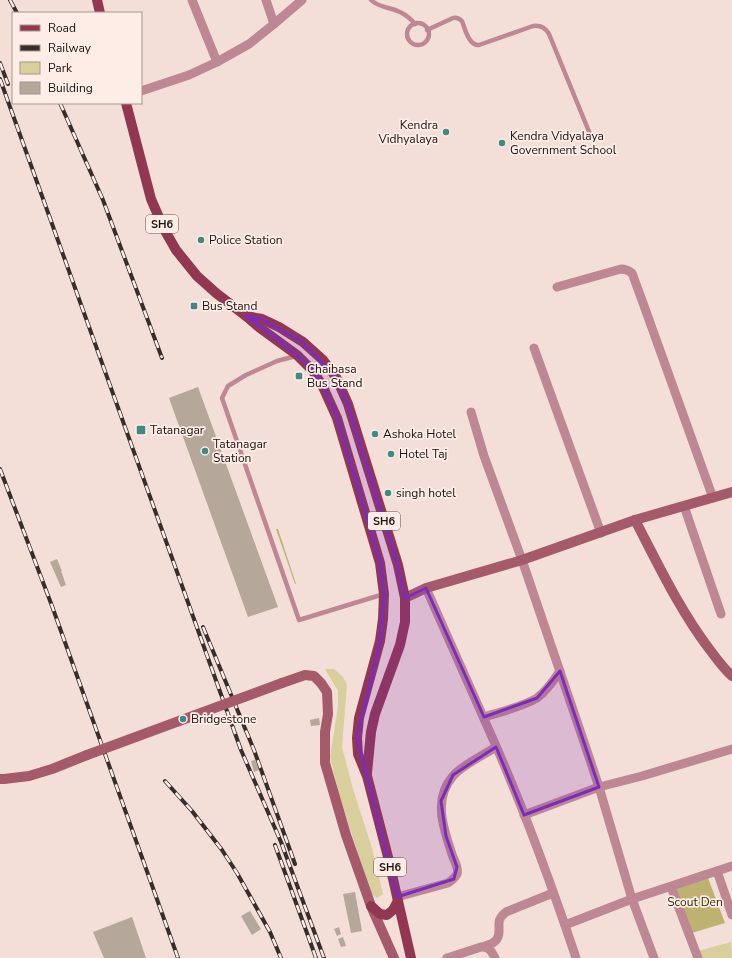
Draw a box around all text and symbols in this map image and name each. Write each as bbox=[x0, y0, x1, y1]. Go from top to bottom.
legend bbox=[12, 12, 142, 104]
text: Road bbox=[48, 20, 76, 36]
text: Railway bbox=[48, 40, 92, 56]
text: Park bbox=[48, 60, 73, 76]
text: Building bbox=[48, 80, 93, 96]
place label: Kendra Vidhyalaya bbox=[378, 117, 438, 147]
marker: Kendra Vidhyalaya bbox=[441, 127, 451, 137]
place label: Kendra Vidyalaya Government School bbox=[510, 128, 617, 158]
marker: Kendra Vidyalaya Government School bbox=[497, 138, 507, 148]
road number: SH6 bbox=[146, 215, 178, 233]
place label: Police Station bbox=[209, 232, 283, 248]
marker: Police Station bbox=[196, 235, 206, 245]
place label: Bus Stand bbox=[202, 298, 257, 314]
marker: Bus Stand bbox=[189, 301, 199, 311]
place label: Chaibasa Bus Stand bbox=[307, 361, 362, 391]
marker: Chaibasa Bus Stand bbox=[294, 371, 304, 381]
place label: Tatanagar bbox=[150, 422, 205, 438]
marker: Tatanagar bbox=[135, 424, 147, 436]
place label: Ashoka Hotel bbox=[383, 426, 457, 442]
marker: Ashoka Hotel bbox=[370, 429, 380, 439]
place label: Tatanagar Station bbox=[213, 436, 268, 466]
marker: Tatanagar Station bbox=[200, 446, 210, 456]
place label: Hotel Taj bbox=[399, 446, 448, 462]
marker: Hotel Taj bbox=[386, 449, 396, 459]
place label: singh hotel bbox=[396, 485, 456, 501]
marker: singh hotel bbox=[383, 488, 393, 498]
road number: SH6 bbox=[368, 512, 400, 530]
place label: Bridgestone bbox=[191, 711, 256, 727]
marker: Bridgestone bbox=[178, 714, 188, 724]
road number: SH6 bbox=[374, 858, 406, 876]
park label: Scout Den bbox=[667, 894, 723, 910]

